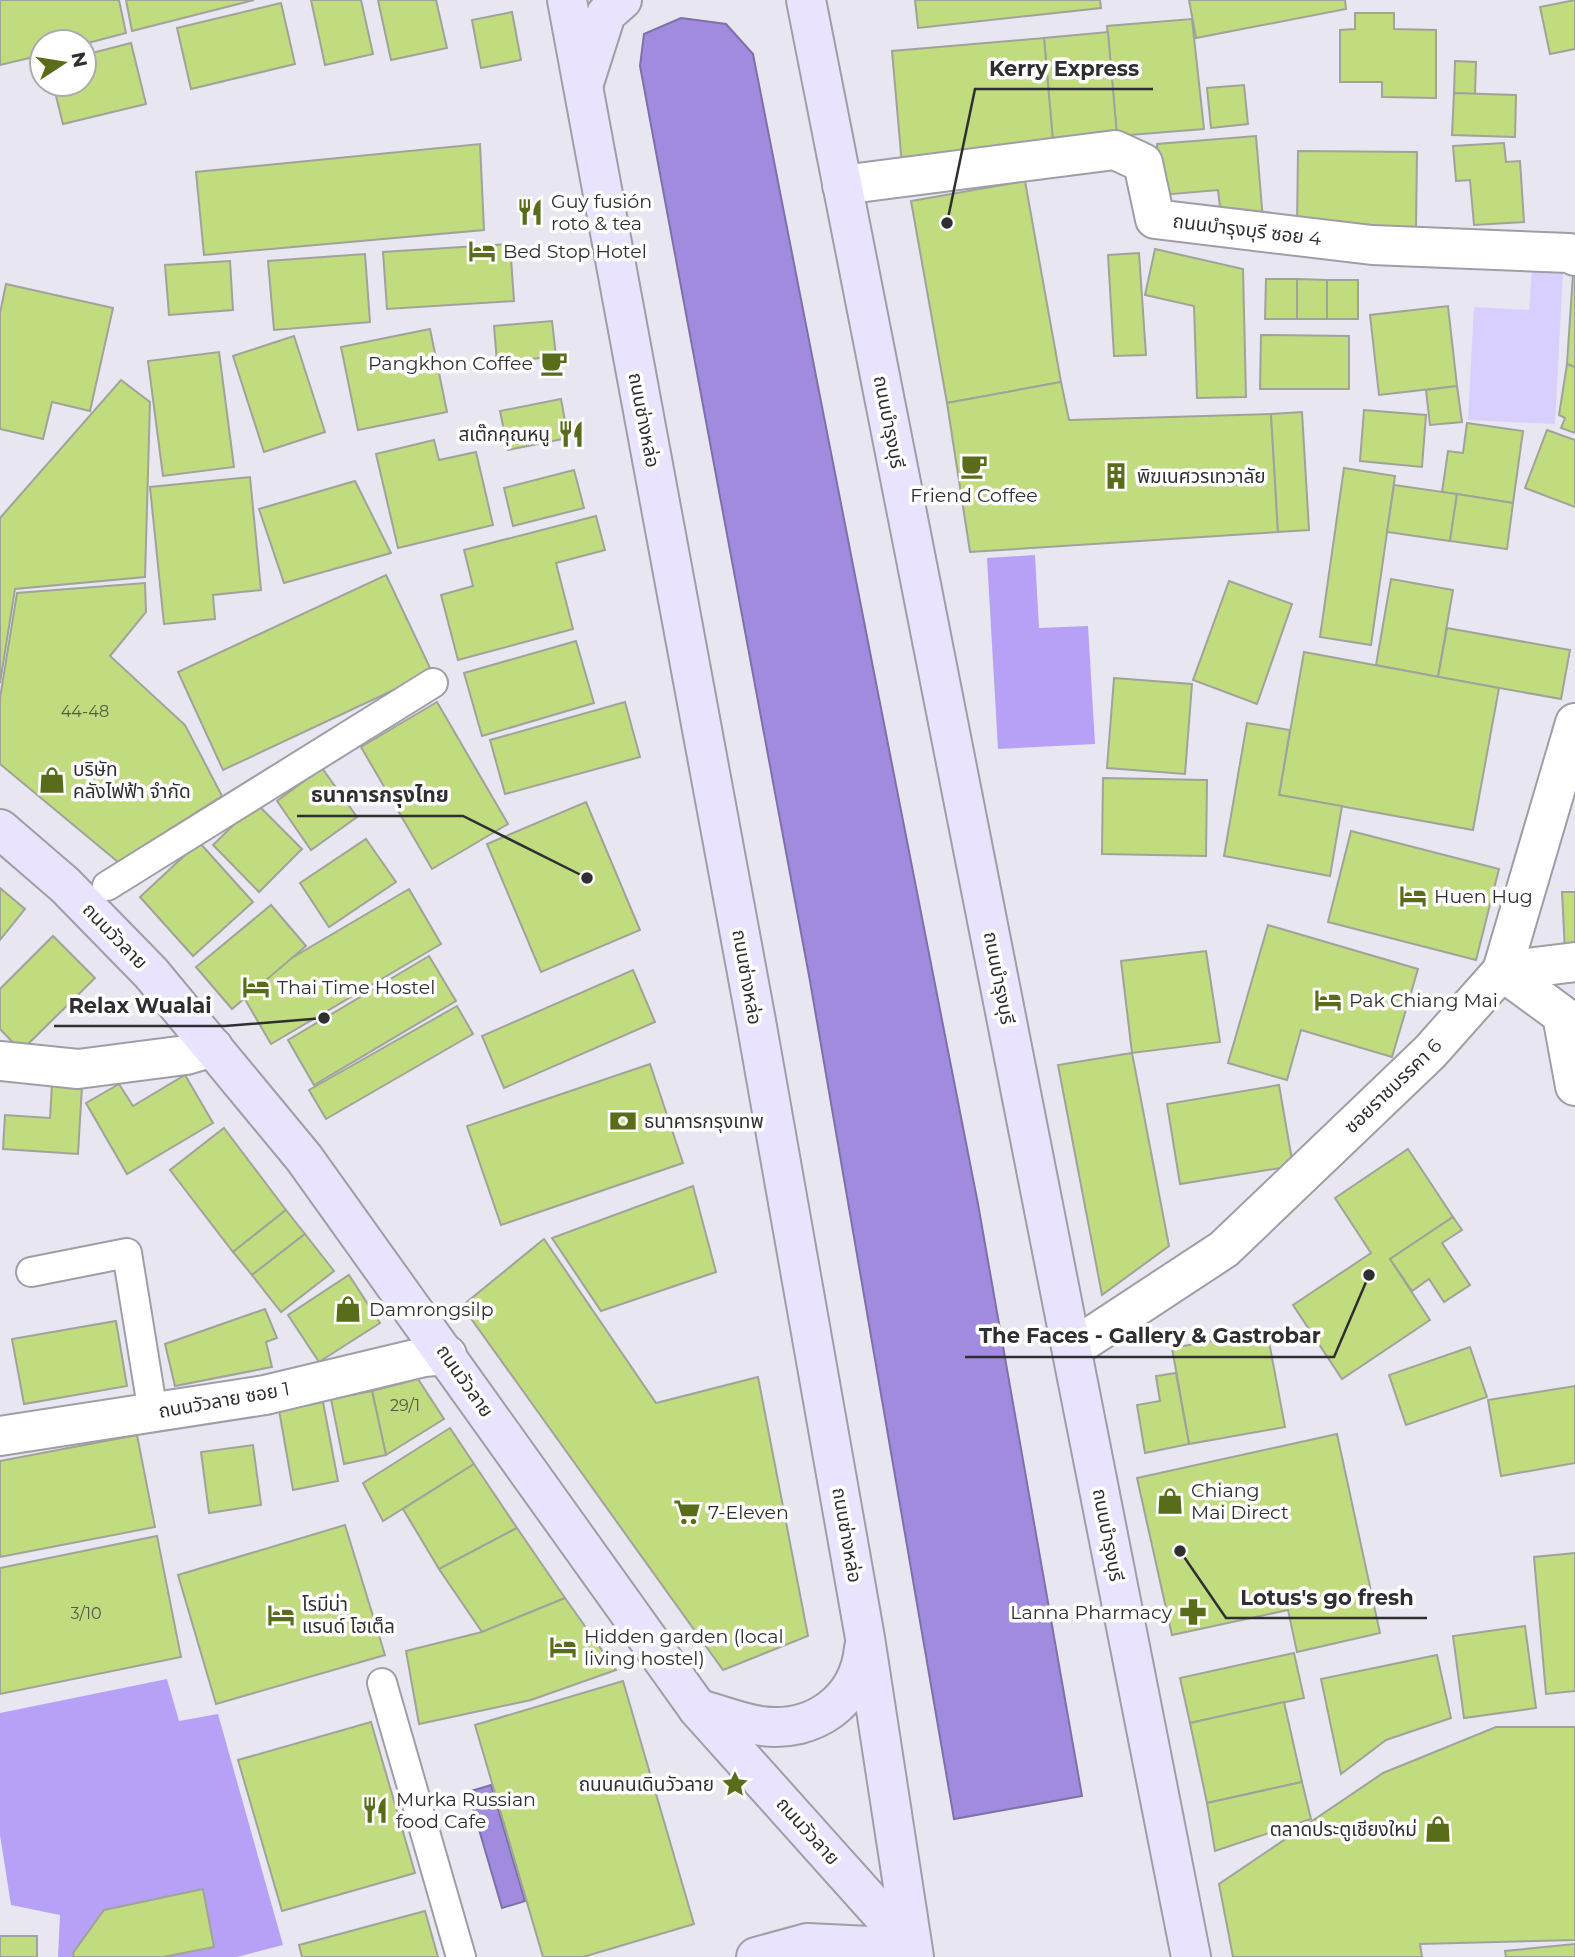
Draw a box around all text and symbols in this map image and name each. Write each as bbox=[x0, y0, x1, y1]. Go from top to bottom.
north arrow bbox=[28, 28, 98, 98]
callout: Kerry Express bbox=[975, 47, 1153, 89]
text: N bbox=[66, 50, 92, 69]
text: Kerry Express bbox=[989, 56, 1139, 81]
place label: Guy fusión roto & tea bbox=[551, 190, 652, 235]
restaurant icon: Guy fusión roto & tea bbox=[515, 197, 545, 227]
street label: ถนนบำรุงบุรี ซอย 4 bbox=[1171, 209, 1323, 251]
hotel icon: Bed Stop Hotel bbox=[467, 236, 497, 266]
place label: Bed Stop Hotel bbox=[503, 240, 647, 263]
cafe icon: Pangkhon Coffee bbox=[539, 348, 569, 378]
place label: Pangkhon Coffee bbox=[368, 352, 533, 375]
street label: ถนนช่างหล่อ bbox=[624, 371, 664, 469]
street label: ถนนบำรุงบุรี bbox=[869, 374, 909, 470]
restaurant icon: สเต๊กคุณหนู bbox=[556, 419, 586, 449]
place label: สเต๊กคุณหนู bbox=[458, 423, 550, 447]
cafe icon: Friend Coffee bbox=[959, 451, 989, 481]
building icon: พิฆเนศวรเทวาลัย bbox=[1101, 461, 1131, 491]
place label: พิฆเนศวรเทวาลัย bbox=[1137, 465, 1266, 488]
place label: Friend Coffee bbox=[910, 484, 1038, 507]
house number: 44-48 bbox=[61, 702, 109, 721]
place label: บริษัท คลังไฟฟ้า จำกัด bbox=[73, 758, 191, 803]
shop icon: บริษัท คลังไฟฟ้า จำกัด bbox=[37, 765, 67, 795]
callout: ธนาคารกรุงไทย bbox=[297, 774, 463, 816]
text: ธนาคารกรุงไทย bbox=[311, 782, 449, 808]
hotel icon: Huen Hug bbox=[1398, 881, 1428, 911]
place label: Huen Hug bbox=[1434, 885, 1533, 908]
street label: ถนนวัวลาย bbox=[78, 898, 152, 974]
street label: ถนนช่างหล่อ bbox=[727, 928, 767, 1026]
street label: ถนนบำรุงบุรี bbox=[979, 930, 1019, 1026]
hotel icon: Thai Time Hostel bbox=[241, 972, 271, 1002]
place label: Thai Time Hostel bbox=[277, 976, 435, 999]
callout: Relax Wualai bbox=[54, 984, 225, 1026]
hotel icon: Pak Chiang Mai bbox=[1313, 985, 1343, 1015]
place label: Pak Chiang Mai bbox=[1349, 989, 1498, 1012]
text: Relax Wualai bbox=[68, 993, 212, 1018]
street label: ซอยราชมรรคา 6 bbox=[1340, 1034, 1446, 1138]
bank icon: ธนาคารกรุงเทพ bbox=[608, 1106, 638, 1136]
place label: ธนาคารกรุงเทพ bbox=[644, 1110, 764, 1133]
shop icon: Damrongsilp bbox=[333, 1294, 363, 1324]
place label: Damrongsilp bbox=[369, 1298, 494, 1321]
callout: The Faces - Gallery & Gastrobar bbox=[965, 1315, 1334, 1357]
text: The Faces - Gallery & Gastrobar bbox=[979, 1323, 1321, 1348]
street label: ถนนวัวลาย bbox=[432, 1340, 498, 1422]
street label: ถนนวัวลาย ซอย 1 bbox=[157, 1377, 291, 1423]
house number: 29/1 bbox=[390, 1396, 420, 1415]
place label: Chiang Mai Direct bbox=[1191, 1479, 1289, 1524]
street label: ถนนช่างหล่อ bbox=[827, 1486, 867, 1584]
shop icon: Chiang Mai Direct bbox=[1155, 1486, 1185, 1516]
street label: ถนนบำรุงบุรี bbox=[1088, 1487, 1128, 1583]
supermarket icon: 7-Eleven bbox=[672, 1497, 702, 1527]
place label: 7-Eleven bbox=[708, 1501, 789, 1524]
callout: Lotus's go fresh bbox=[1226, 1576, 1427, 1618]
text: Lotus's go fresh bbox=[1240, 1585, 1414, 1610]
place label: โรมีน่า แรนด์ โฮเต็ล bbox=[302, 1593, 395, 1638]
pharmacy icon: Lanna Pharmacy bbox=[1178, 1597, 1208, 1627]
hotel icon: โรมีน่า แรนด์ โฮเต็ล bbox=[266, 1600, 296, 1630]
place label: Lanna Pharmacy bbox=[1010, 1601, 1173, 1624]
house number: 3/10 bbox=[70, 1604, 102, 1623]
place label: Hidden garden (local living hostel) bbox=[584, 1625, 784, 1670]
hotel icon: Hidden garden (local living hostel) bbox=[548, 1632, 578, 1662]
place icon: ถนนคนเดินวัวลาย bbox=[720, 1769, 750, 1799]
place label: ถนนคนเดินวัวลาย bbox=[579, 1773, 714, 1796]
place label: Murka Russian food Cafe bbox=[396, 1788, 536, 1833]
street label: ถนนวัวลาย bbox=[772, 1792, 844, 1870]
restaurant icon: Murka Russian food Cafe bbox=[360, 1795, 390, 1825]
shop icon: ตลาดประตูเชียงใหม่ bbox=[1423, 1814, 1453, 1844]
place label: ตลาดประตูเชียงใหม่ bbox=[1270, 1818, 1417, 1842]

